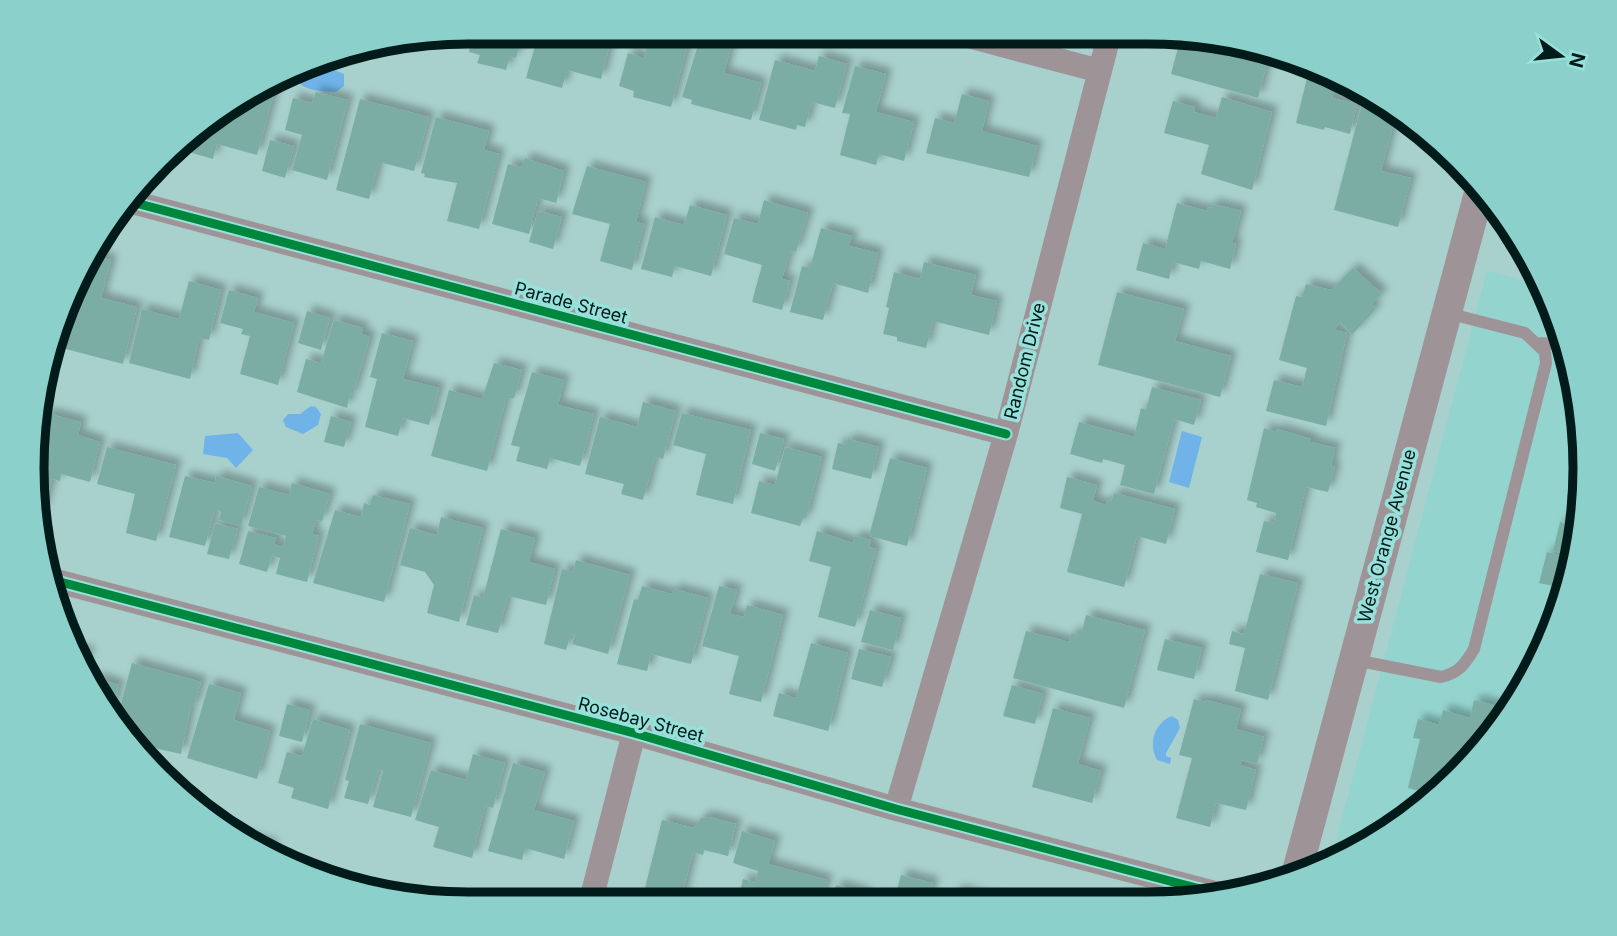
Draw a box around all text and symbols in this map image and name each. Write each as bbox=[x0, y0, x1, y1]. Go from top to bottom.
north arrow bbox=[1526, 21, 1596, 91]
text: N bbox=[1564, 50, 1590, 70]
street label: Parade Street bbox=[512, 277, 630, 328]
street label: Random Drive bbox=[1000, 300, 1049, 421]
street label: West Orange Avenue bbox=[1353, 447, 1420, 625]
street label: Rosebay Street bbox=[576, 693, 706, 746]

